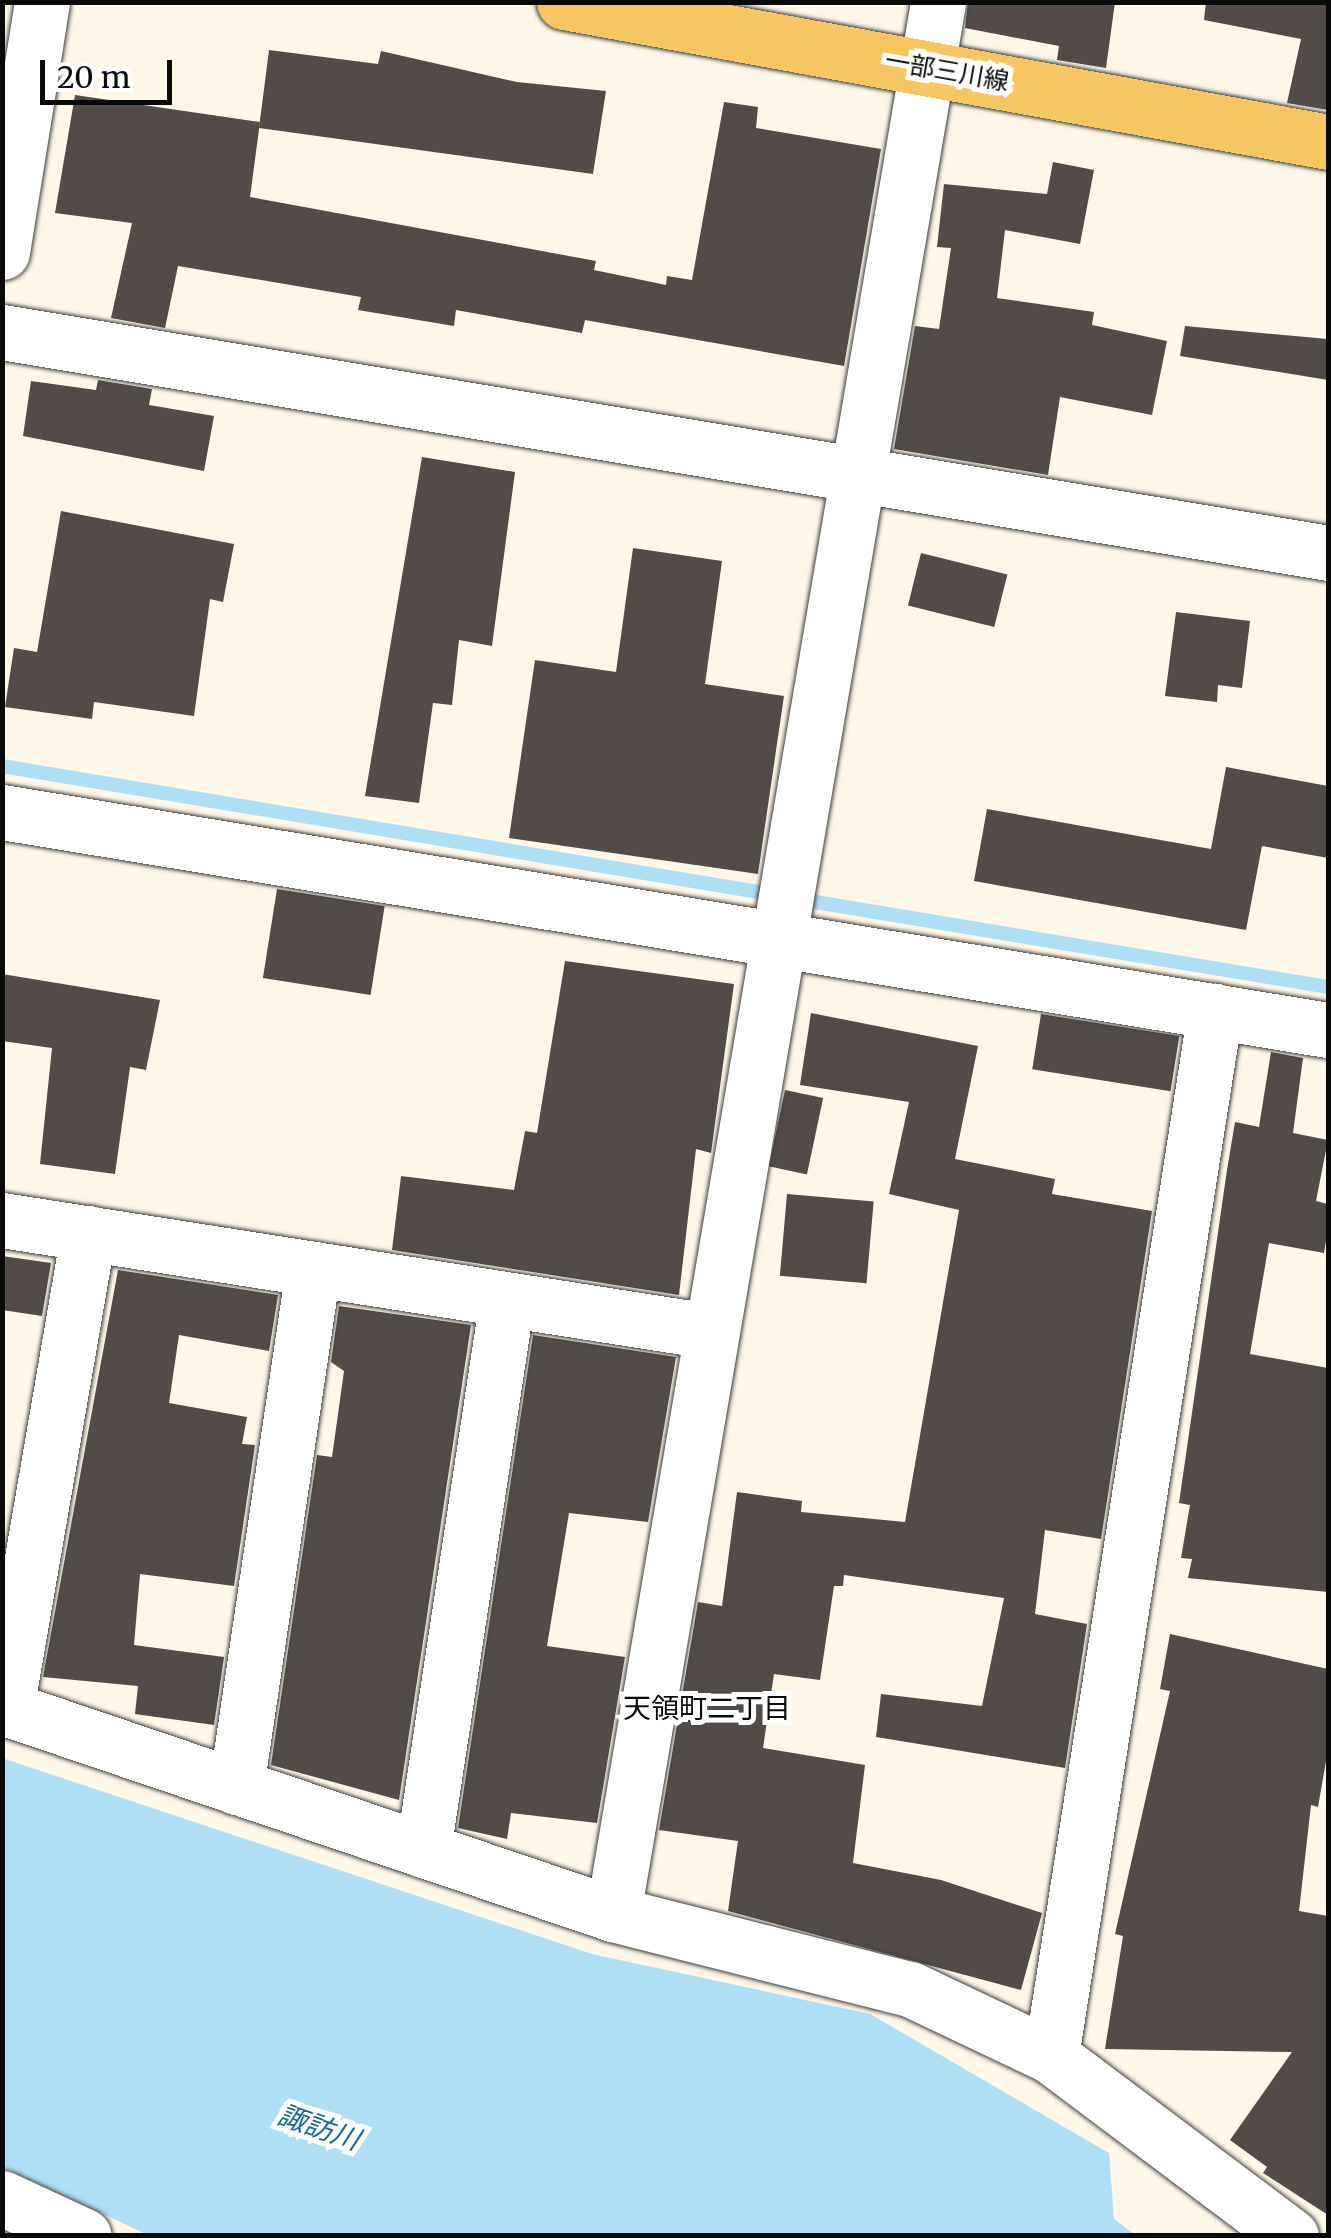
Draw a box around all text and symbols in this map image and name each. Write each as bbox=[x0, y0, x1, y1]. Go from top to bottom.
scale bar bbox=[45, 40, 178, 102]
street label: 一部三川線 bbox=[883, 45, 1011, 97]
text: 20 m bbox=[57, 58, 130, 96]
district label: 天領町二丁目 bbox=[623, 1691, 791, 1725]
water label: 諏訪川 bbox=[274, 2097, 364, 2157]

